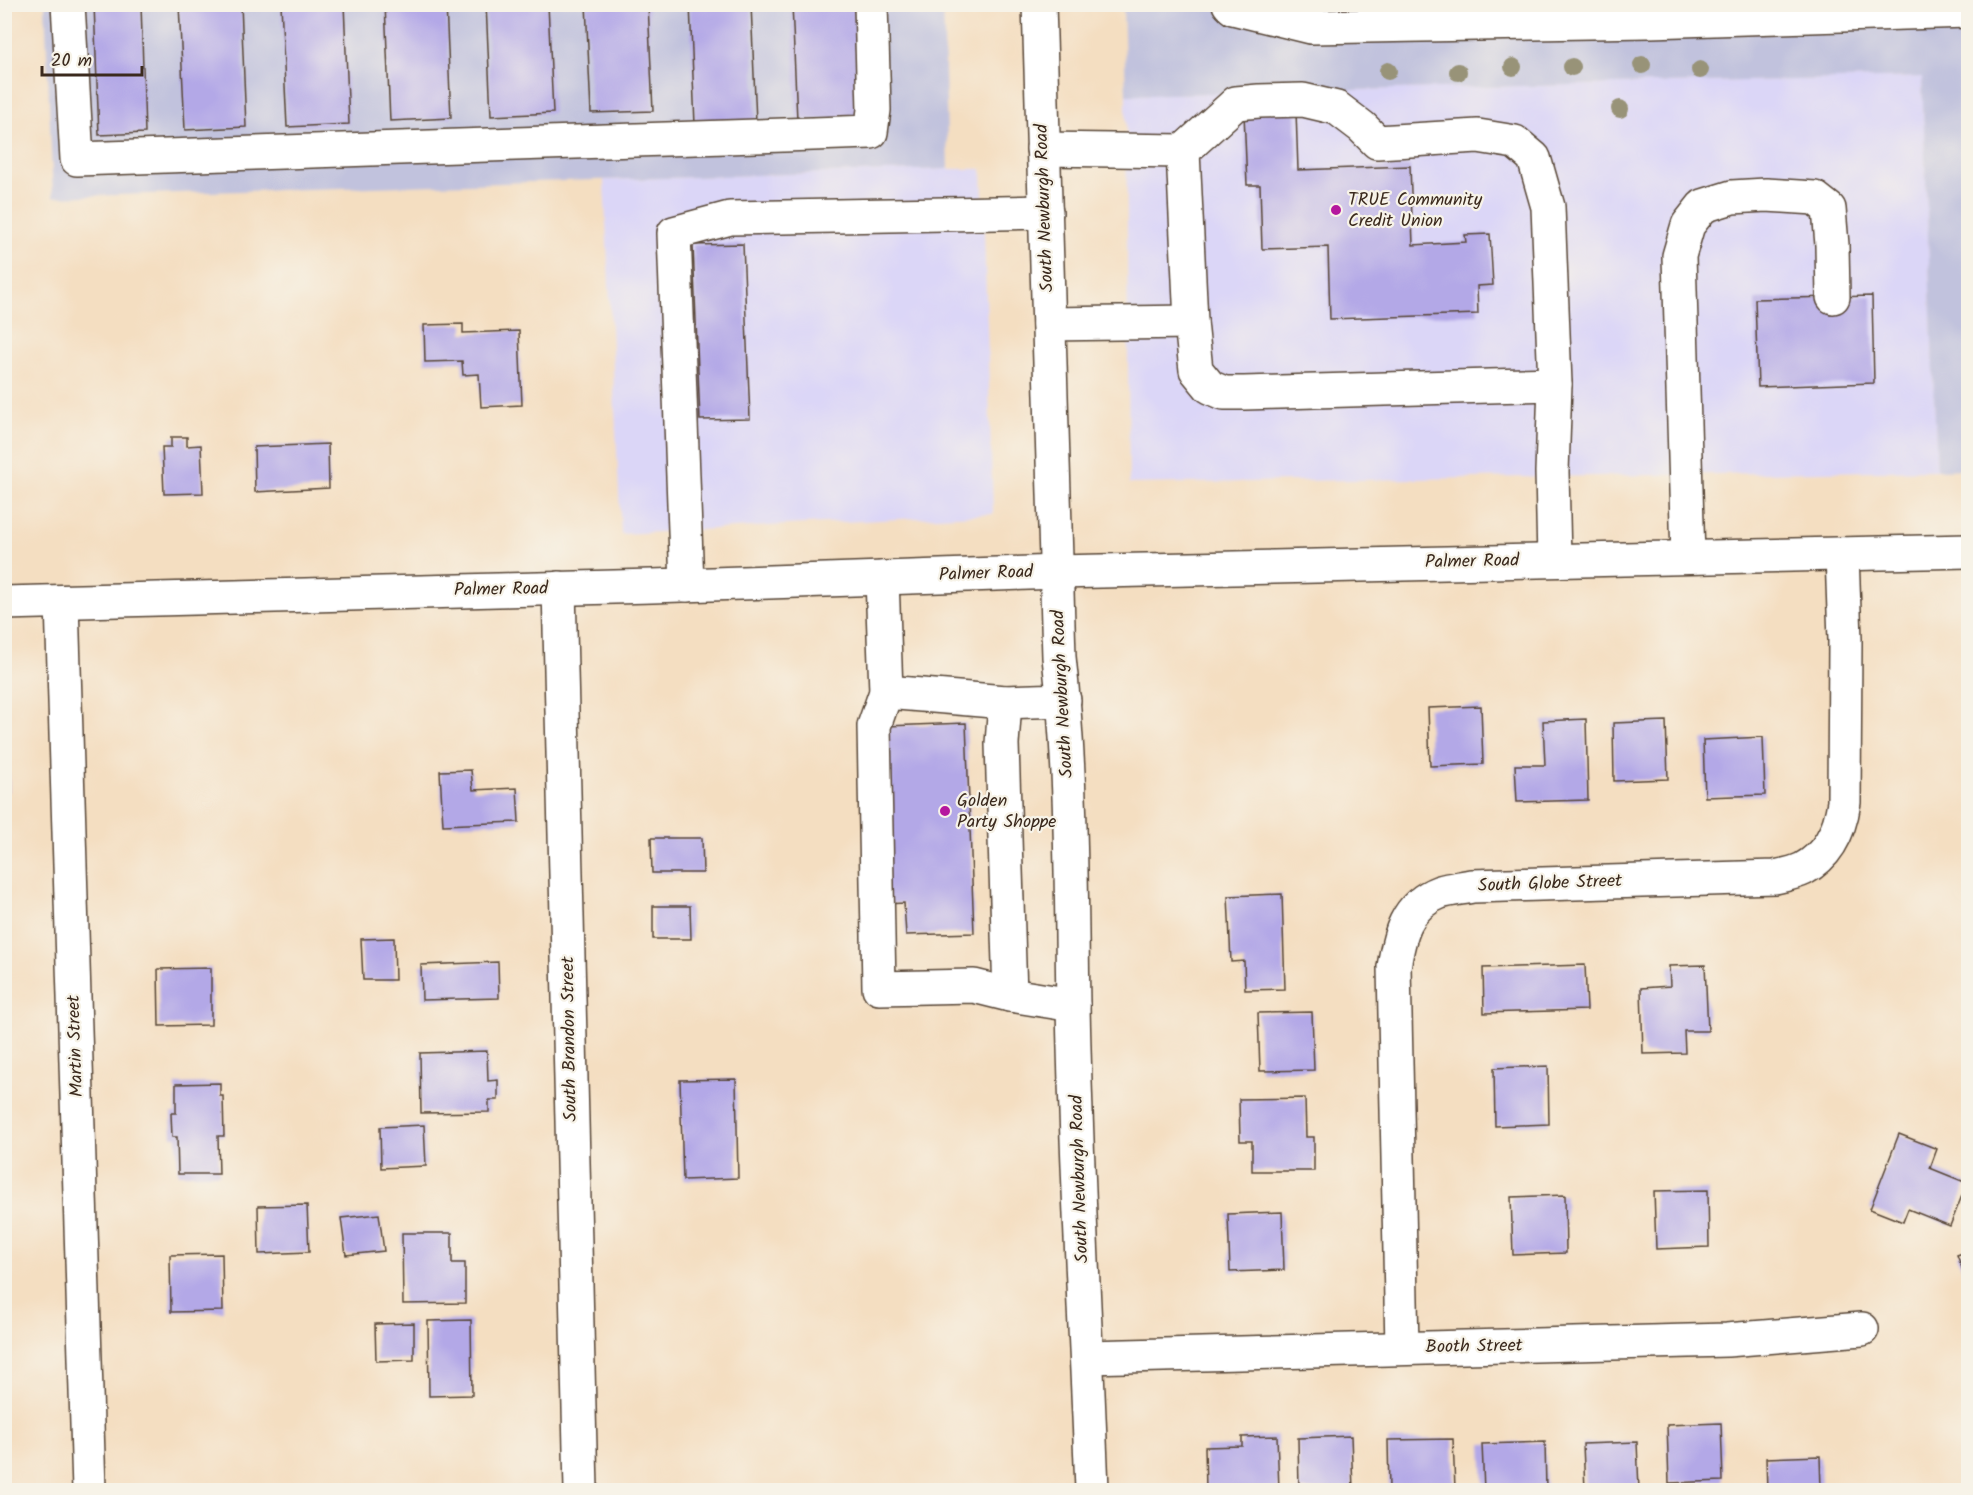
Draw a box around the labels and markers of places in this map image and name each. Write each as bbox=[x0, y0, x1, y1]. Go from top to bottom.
place label: TRUE Community Credit Union bbox=[1348, 186, 1483, 236]
marker: TRUE Community Credit Union bbox=[1329, 203, 1343, 217]
place label: Golden Party Shoppe bbox=[957, 787, 1056, 837]
marker: Golden Party Shoppe bbox=[938, 804, 952, 818]

